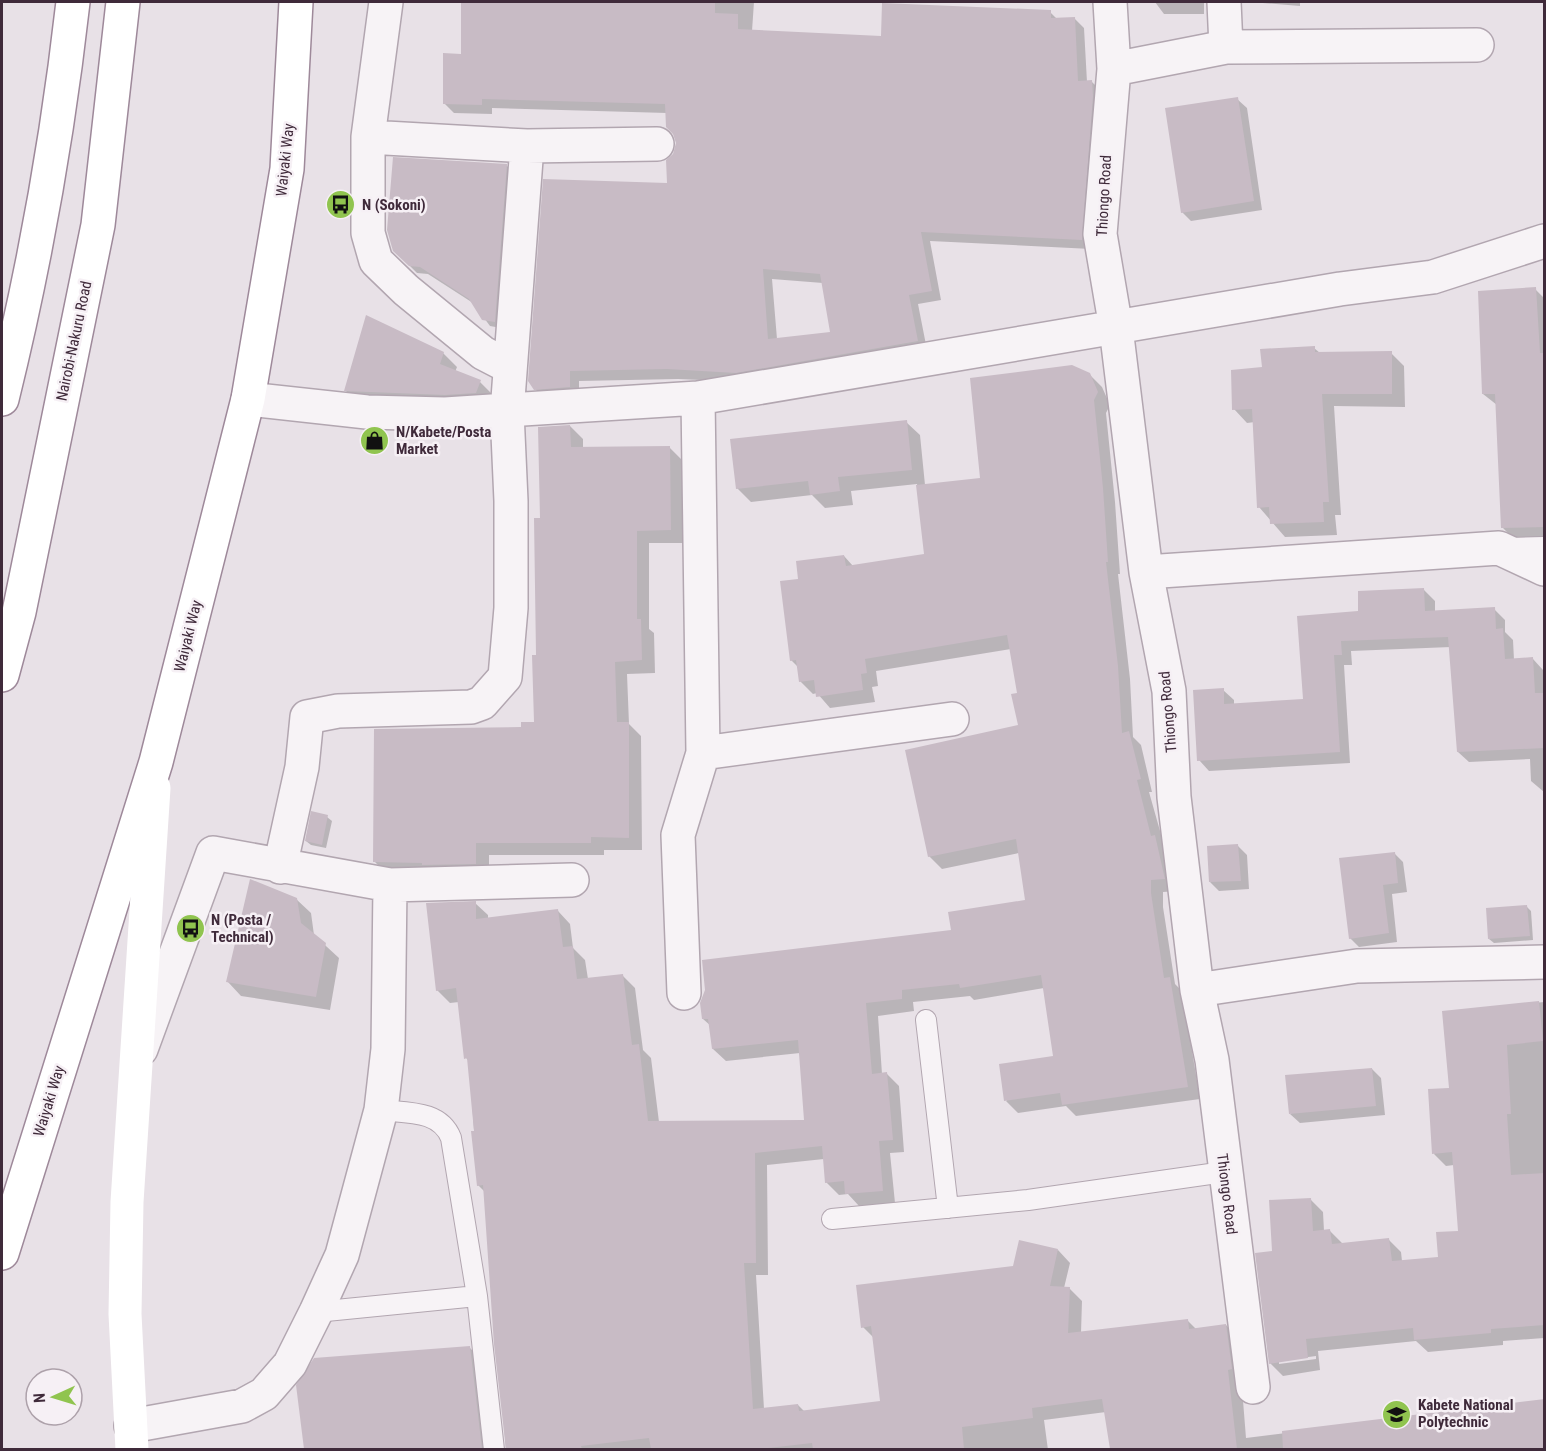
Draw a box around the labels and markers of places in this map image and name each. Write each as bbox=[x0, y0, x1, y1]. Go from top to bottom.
bus stop icon: N (Sokoni) bbox=[325, 189, 357, 221]
place label: N (Sokoni) bbox=[362, 196, 426, 214]
place label: N/Kabete/Posta Market bbox=[396, 423, 491, 458]
shop icon: N/Kabete/Posta Market bbox=[359, 425, 391, 457]
place label: N (Posta / Technical) bbox=[211, 911, 274, 946]
bus stop icon: N (Posta / Technical) bbox=[174, 913, 206, 945]
place label: Kabete National Polytechnic bbox=[1418, 1396, 1514, 1431]
school or university icon: Kabete National Polytechnic bbox=[1381, 1398, 1413, 1430]

